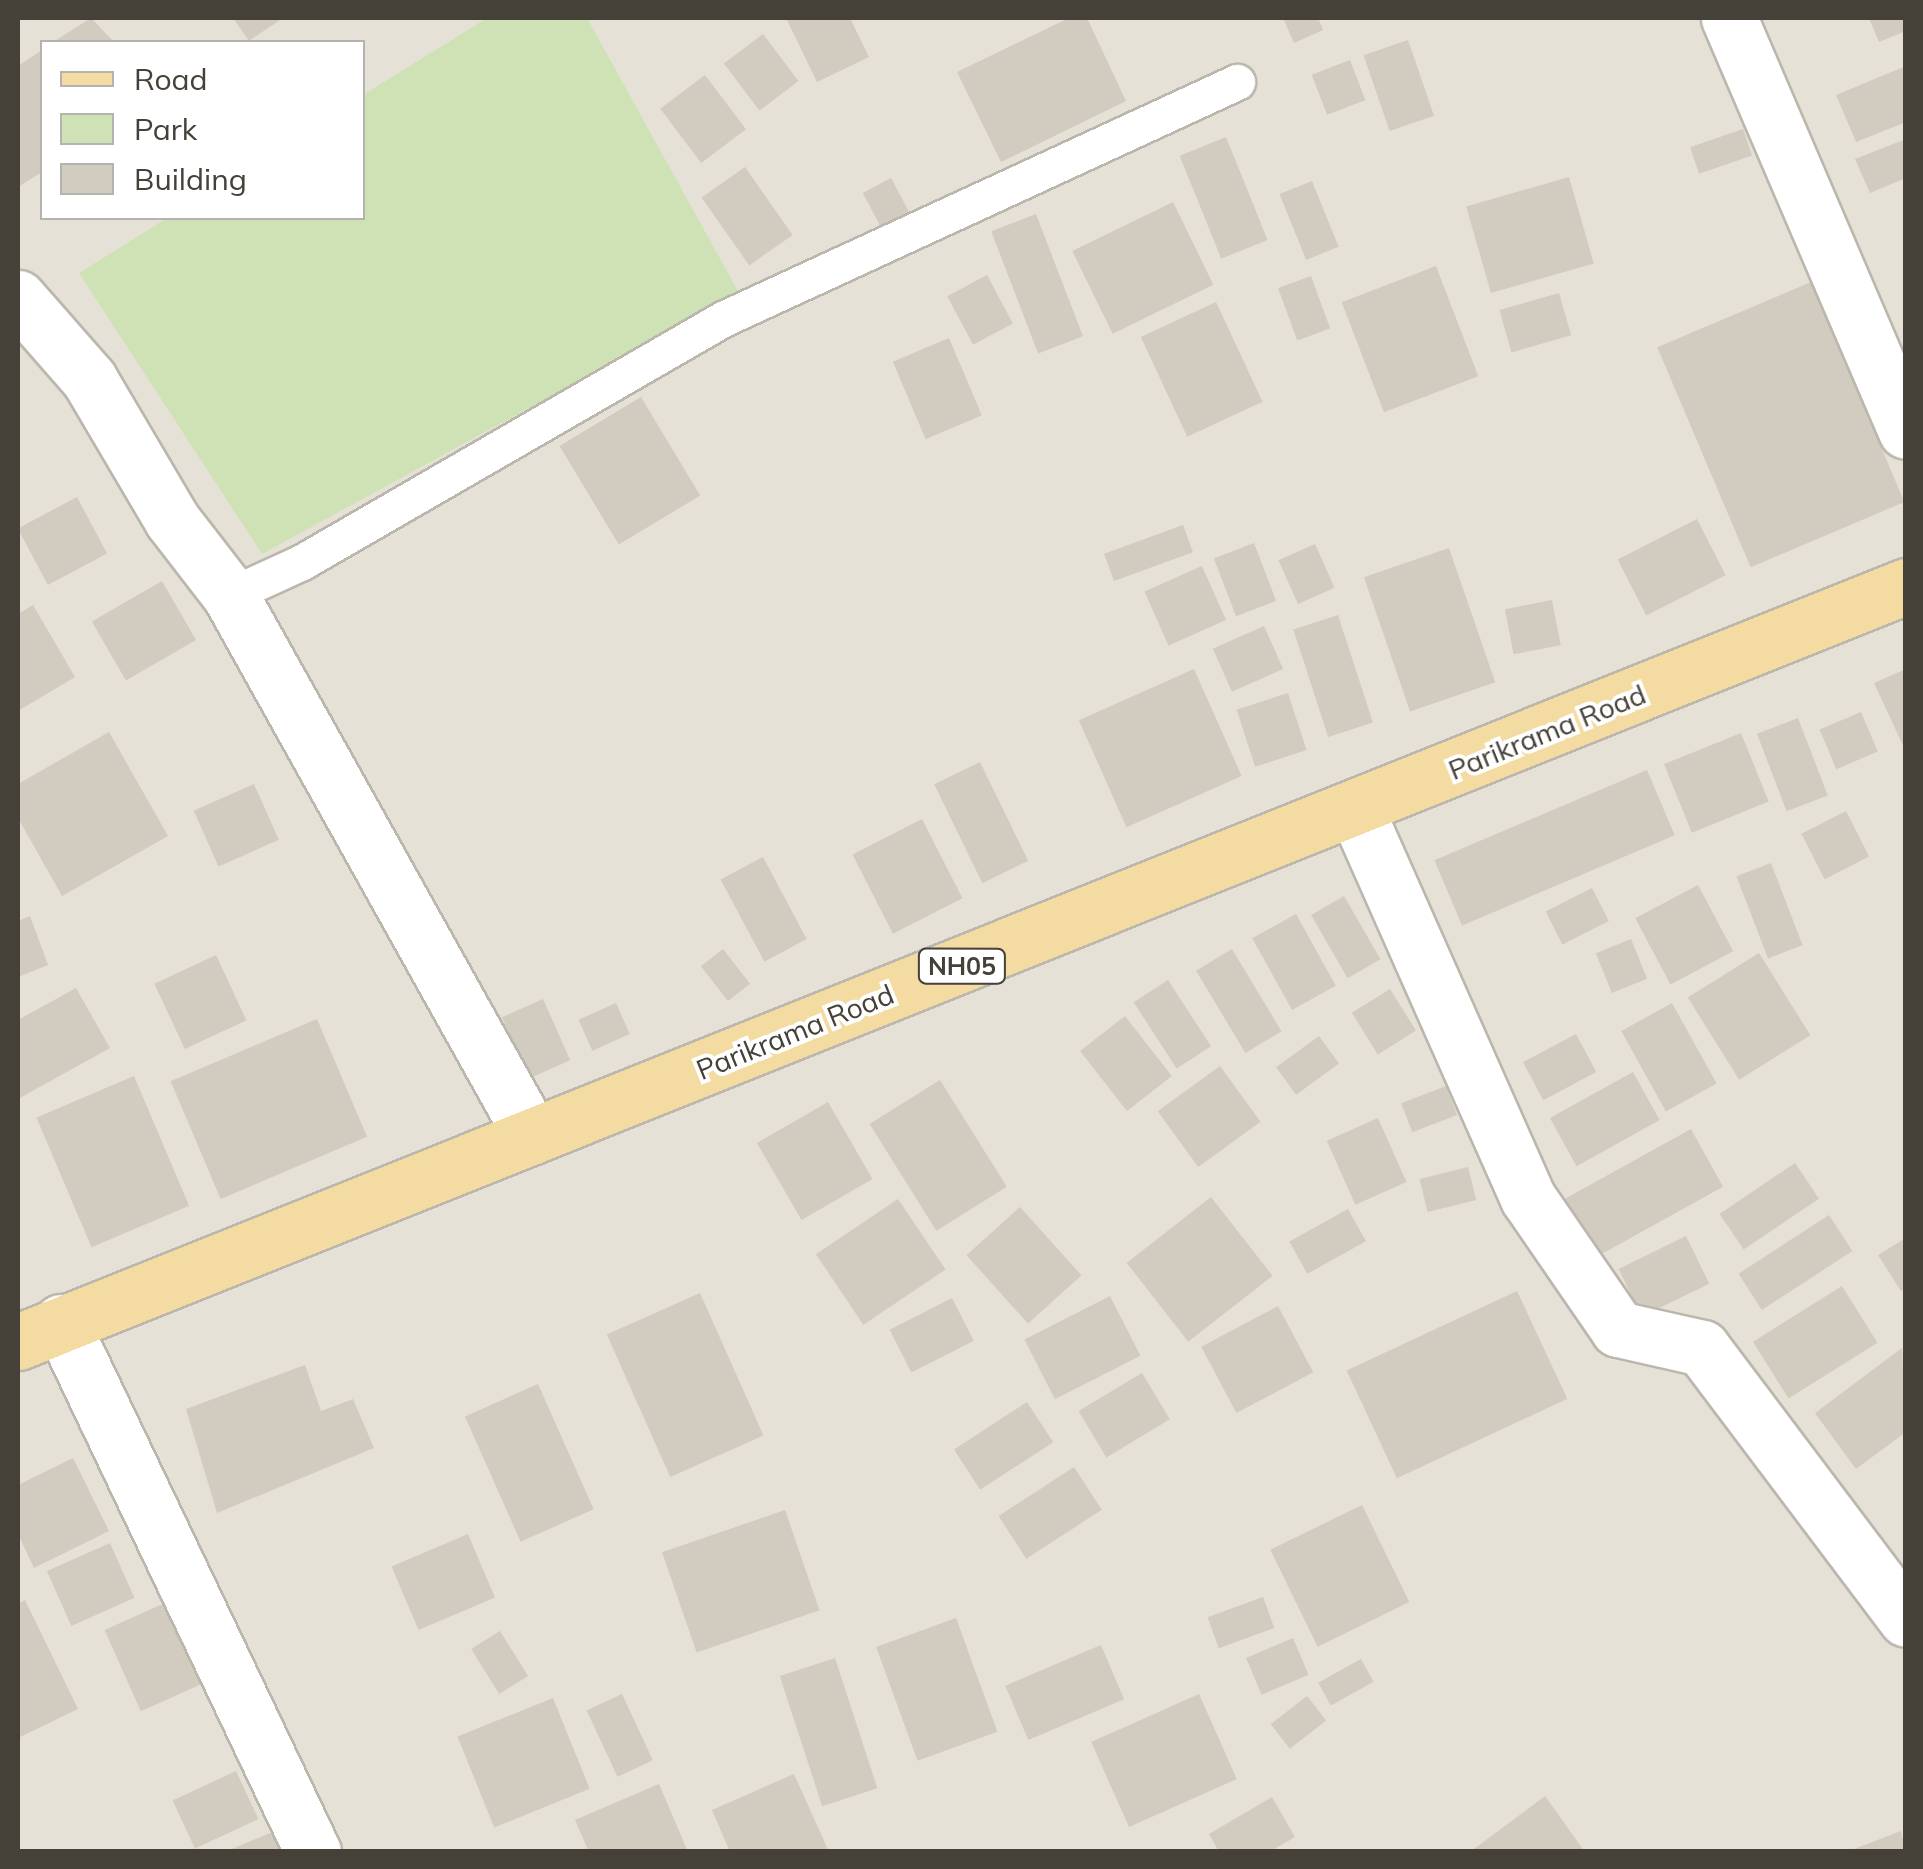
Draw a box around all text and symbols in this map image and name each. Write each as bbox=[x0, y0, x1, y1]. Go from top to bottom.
legend bbox=[40, 40, 365, 220]
text: Road bbox=[134, 60, 208, 98]
text: Park bbox=[134, 110, 197, 148]
text: Building bbox=[134, 160, 247, 198]
street label: Parikrama Road bbox=[1443, 677, 1651, 787]
road number: NH05 bbox=[917, 946, 1007, 986]
street label: Parikrama Road bbox=[691, 977, 899, 1087]

